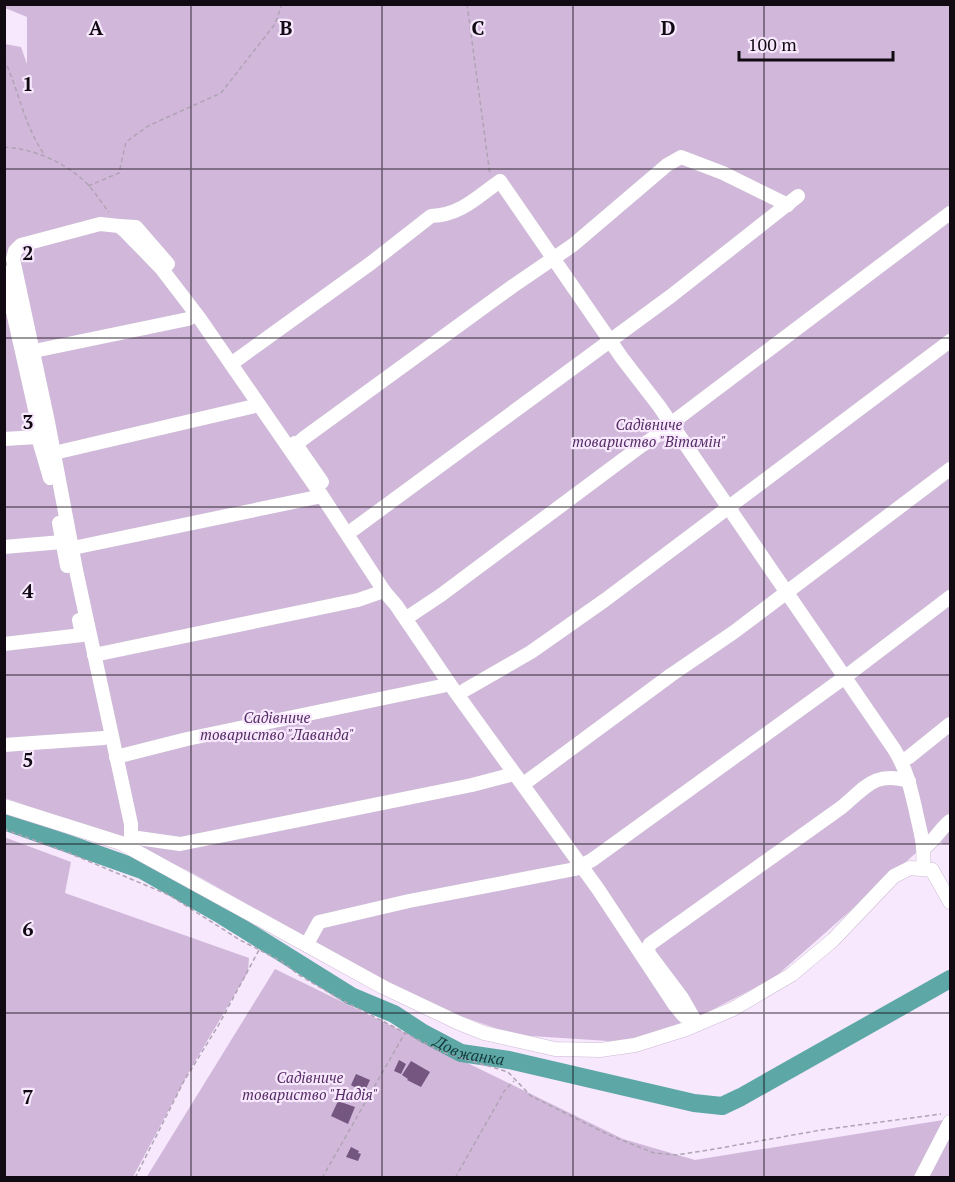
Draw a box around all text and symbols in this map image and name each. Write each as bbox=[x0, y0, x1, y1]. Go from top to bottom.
text: A bbox=[89, 14, 104, 41]
text: B bbox=[280, 14, 293, 41]
text: C bbox=[471, 14, 485, 41]
text: D bbox=[661, 14, 675, 41]
scale bar bbox=[739, 24, 894, 62]
text: 100 m bbox=[748, 32, 797, 56]
text: 1 bbox=[22, 70, 34, 97]
text: 2 bbox=[22, 239, 34, 266]
text: 3 bbox=[22, 408, 34, 435]
park label: Садівниче товариство "Вітамін" bbox=[572, 414, 726, 451]
text: 4 bbox=[22, 577, 34, 604]
park label: Садівниче товариство "Лаванда" bbox=[200, 707, 354, 744]
text: 5 bbox=[22, 746, 34, 773]
text: 6 bbox=[22, 915, 34, 942]
water label: Довжанка bbox=[429, 1029, 506, 1070]
park label: Садівниче товариство "Надія" bbox=[242, 1067, 378, 1104]
text: 7 bbox=[22, 1083, 34, 1110]

